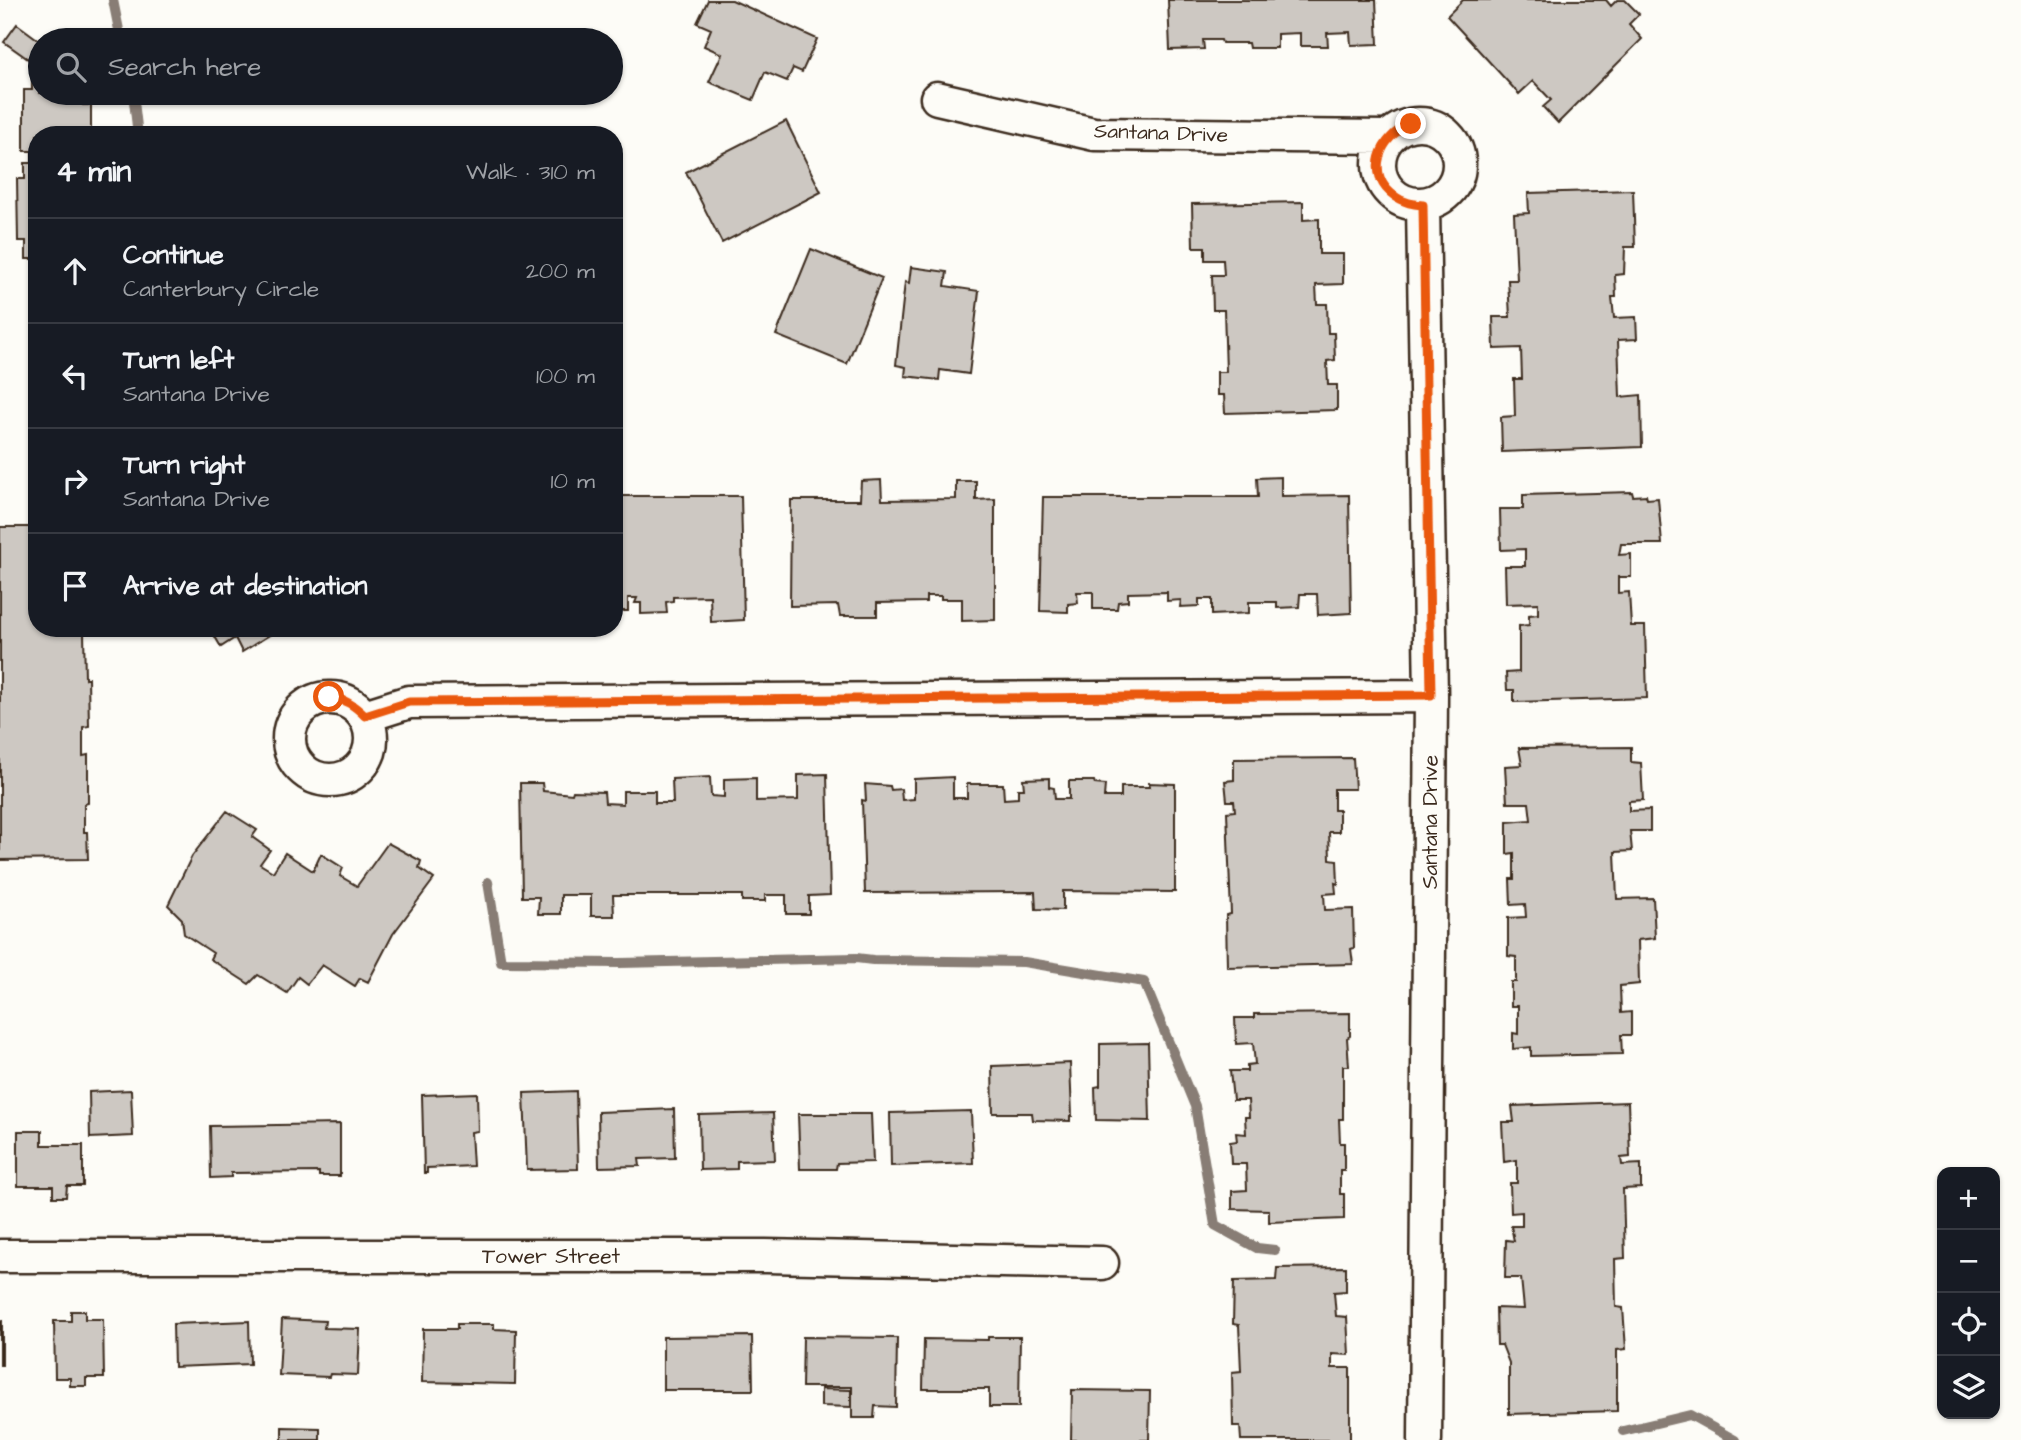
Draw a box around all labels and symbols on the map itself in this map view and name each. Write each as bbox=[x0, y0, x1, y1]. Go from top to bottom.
route end bbox=[1395, 108, 1426, 139]
street label: Santana Drive bbox=[1093, 116, 1229, 150]
route start bbox=[313, 681, 344, 712]
street label: Santana Drive bbox=[1416, 755, 1445, 889]
street label: Tower Street bbox=[482, 1242, 621, 1271]

